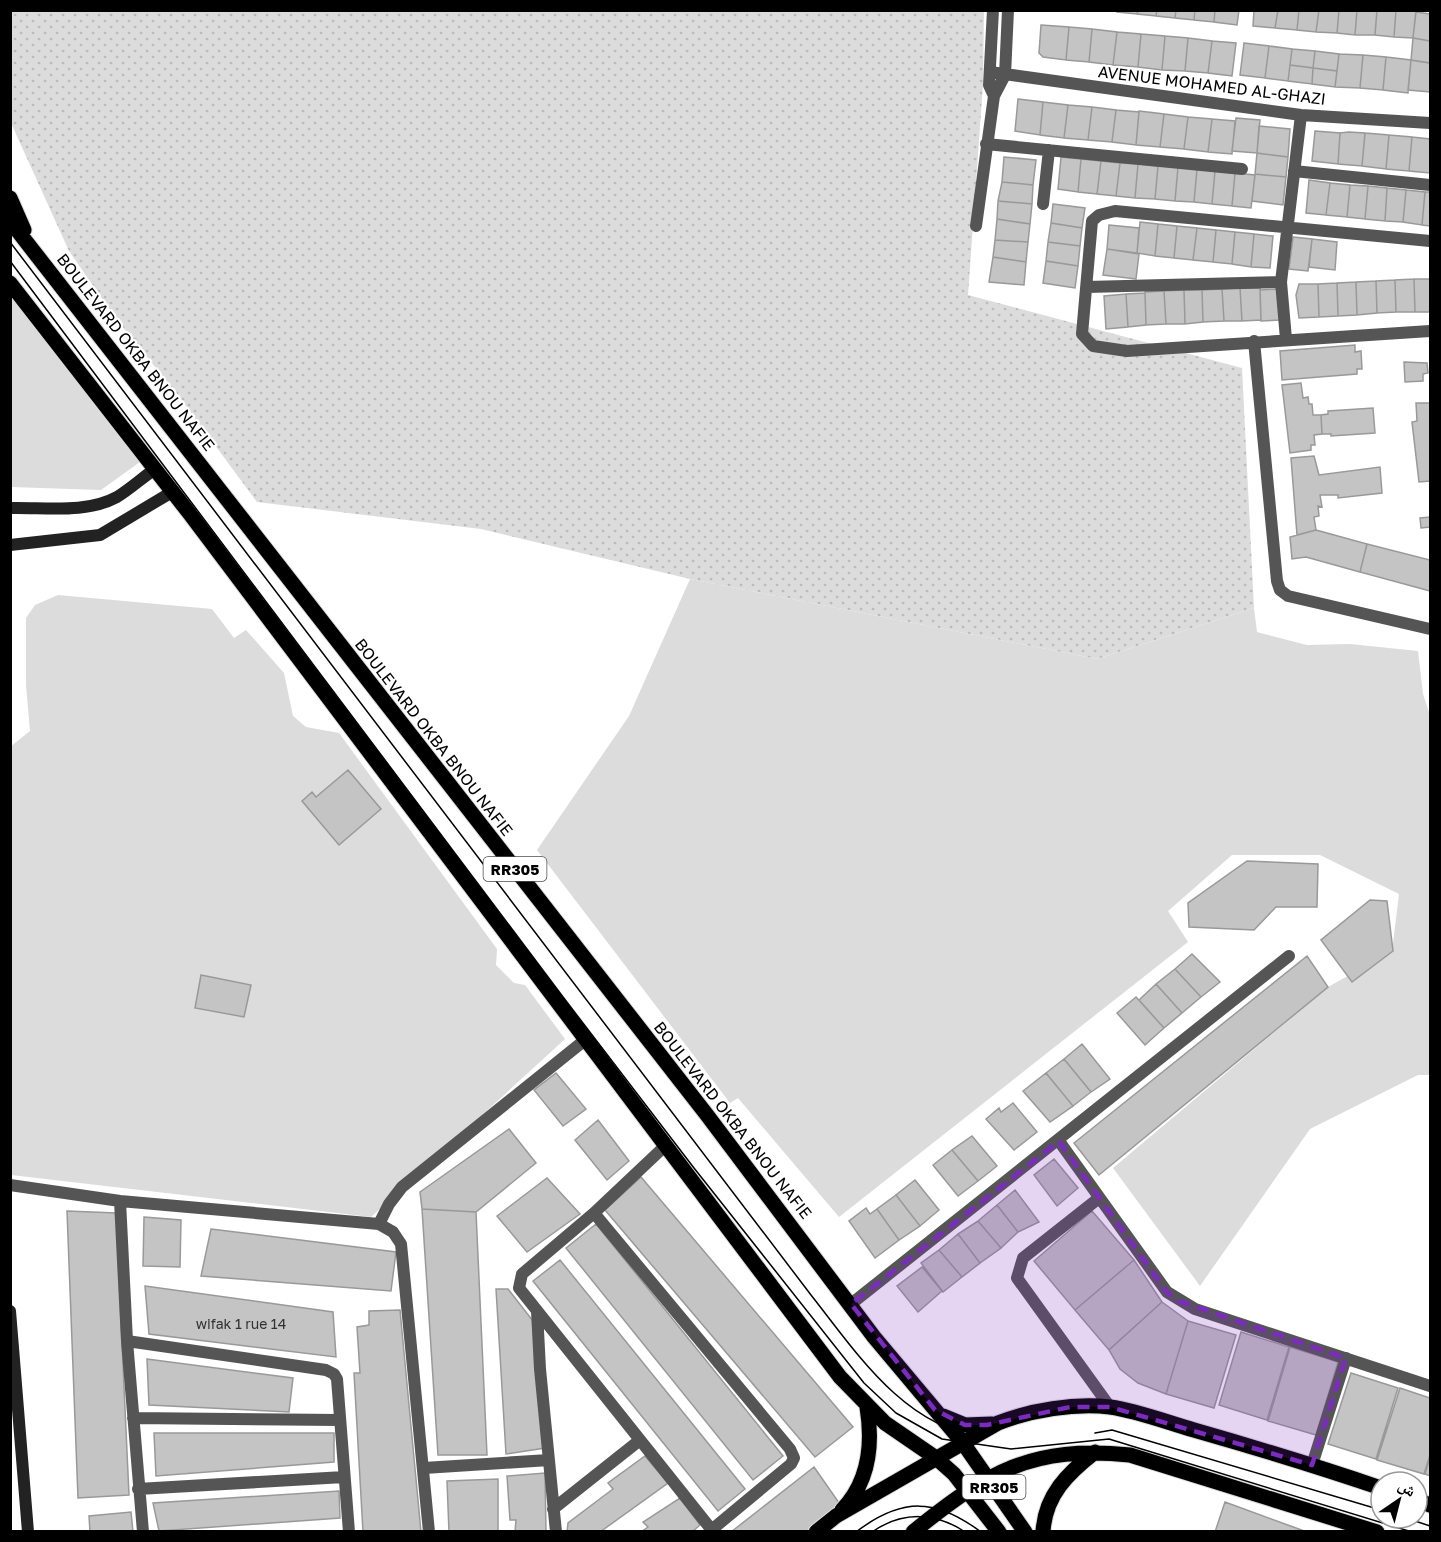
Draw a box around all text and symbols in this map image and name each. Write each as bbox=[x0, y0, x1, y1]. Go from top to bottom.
street label: AVENUE MOHAMED AL-GHAZI bbox=[1097, 61, 1327, 109]
street label: BOULEVARD OKBA BNOU NAFIE bbox=[53, 249, 219, 455]
street label: BOULEVARD OKBA BNOU NAFIE bbox=[351, 634, 517, 840]
road number: RR305 bbox=[484, 857, 546, 881]
street label: BOULEVARD OKBA BNOU NAFIE bbox=[650, 1017, 816, 1223]
house number: wifak 1 rue 14 bbox=[196, 1315, 286, 1332]
north arrow bbox=[1369, 1470, 1429, 1530]
road number: RR305 bbox=[962, 1475, 1026, 1499]
text: ش bbox=[1395, 1475, 1420, 1501]

